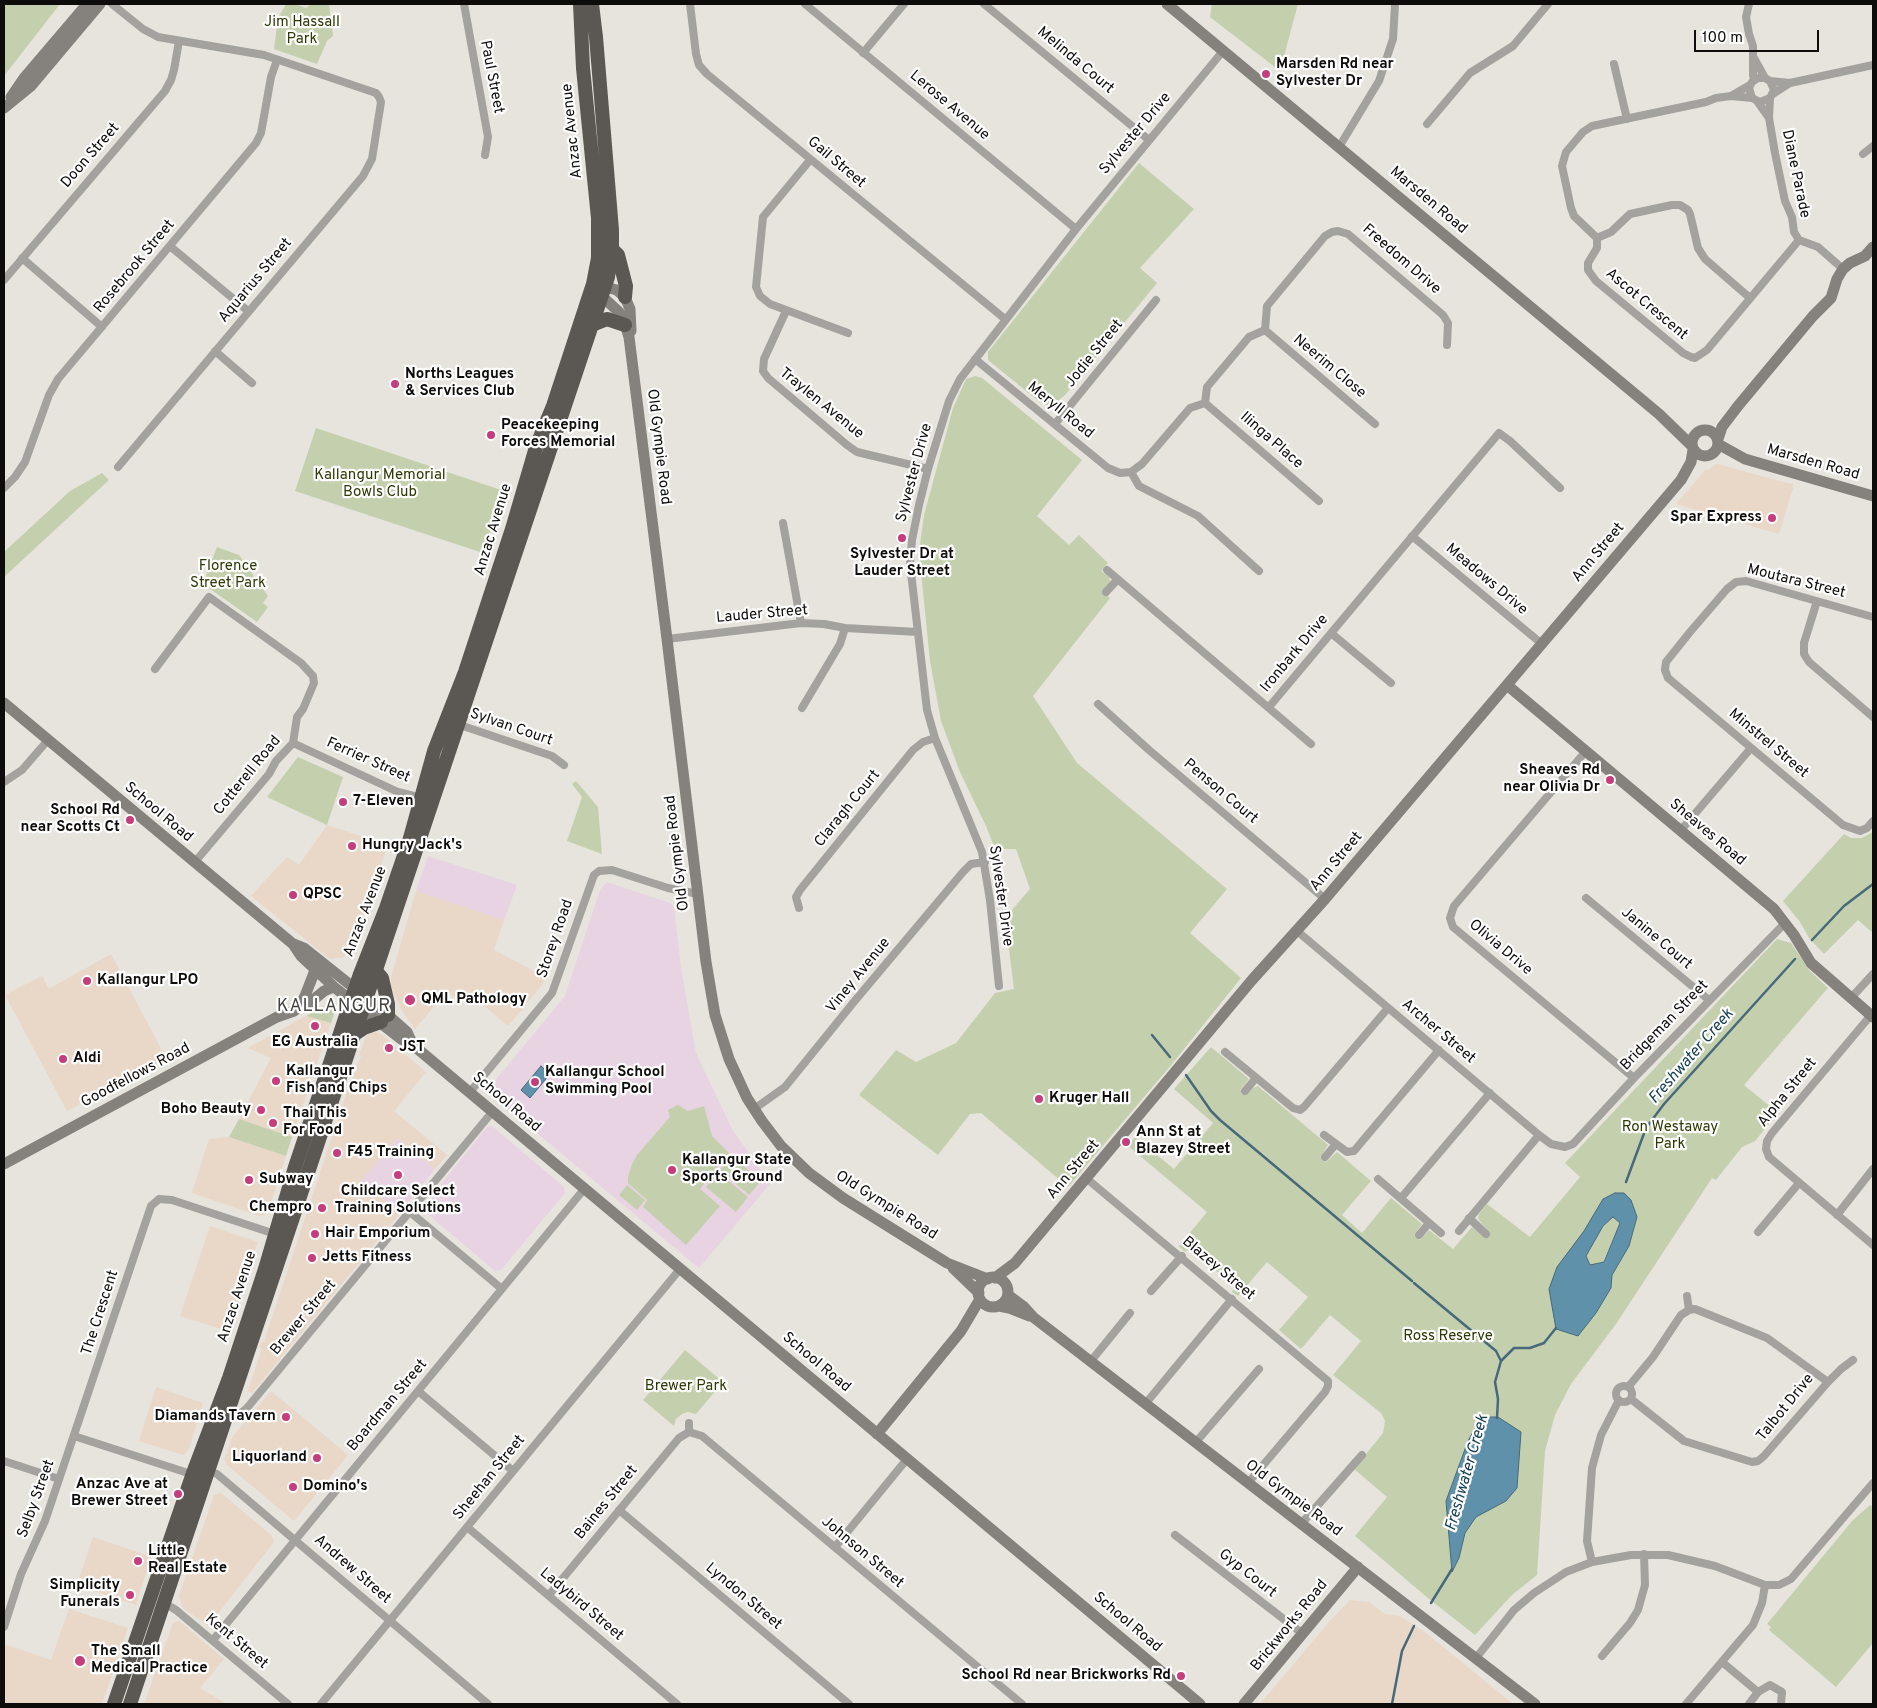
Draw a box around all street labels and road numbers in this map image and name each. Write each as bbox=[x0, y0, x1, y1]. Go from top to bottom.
street label: Melinda Court bbox=[1033, 24, 1117, 98]
street label: Paul Street bbox=[475, 39, 507, 115]
street label: Lerose Avenue bbox=[905, 67, 993, 145]
street label: Anzac Avenue bbox=[559, 83, 587, 179]
street label: Sylvester Drive bbox=[1096, 89, 1176, 179]
street label: Doon Street bbox=[58, 120, 124, 192]
street label: Diane Parade bbox=[1777, 128, 1813, 220]
street label: Gail Street bbox=[803, 133, 869, 193]
street label: Marsden Road bbox=[1386, 163, 1470, 239]
street label: Rosebrook Street bbox=[91, 217, 179, 317]
street label: Freedom Drive bbox=[1358, 221, 1444, 299]
street label: Aquarius Street bbox=[215, 235, 297, 327]
street label: Ascot Crescent bbox=[1601, 265, 1691, 345]
street label: Jodie Street bbox=[1062, 317, 1128, 391]
street label: Neerim Close bbox=[1289, 331, 1369, 403]
street label: Traylen Avenue bbox=[775, 365, 867, 443]
street label: Meryll Road bbox=[1023, 379, 1097, 443]
street label: Old Gympie Road bbox=[642, 388, 674, 506]
street label: Ilinga Place bbox=[1236, 409, 1306, 473]
street label: Sylvester Drive bbox=[893, 422, 937, 524]
street label: Marsden Road bbox=[1765, 441, 1861, 485]
street label: Anzac Avenue bbox=[471, 482, 517, 578]
street label: Ann Street bbox=[1569, 520, 1629, 586]
street label: Meadows Drive bbox=[1441, 540, 1531, 620]
street label: Moutara Street bbox=[1745, 561, 1847, 603]
street label: Lauder Street bbox=[715, 602, 809, 628]
street label: Ironbark Drive bbox=[1257, 611, 1333, 697]
street label: Sylvan Court bbox=[467, 705, 555, 751]
street label: Minstrel Street bbox=[1724, 705, 1812, 783]
street label: Cotterell Road bbox=[211, 733, 285, 819]
street label: Ferrier Street bbox=[323, 735, 413, 787]
street label: Penson Court bbox=[1179, 756, 1261, 828]
street label: Claragh Court bbox=[811, 767, 885, 851]
street label: School Road bbox=[120, 779, 196, 847]
street label: Old Gympie Road bbox=[662, 794, 694, 912]
street label: Sheaves Road bbox=[1665, 796, 1749, 870]
street label: Ann Street bbox=[1307, 829, 1367, 895]
street label: Sylvester Drive bbox=[984, 844, 1016, 948]
street label: Anzac Avenue bbox=[340, 864, 392, 960]
street label: Storey Road bbox=[534, 897, 578, 981]
street label: Janine Court bbox=[1617, 904, 1695, 974]
street label: Olivia Drive bbox=[1465, 916, 1535, 980]
street label: Viney Avenue bbox=[823, 935, 895, 1017]
street label: Bridgeman Street bbox=[1617, 977, 1713, 1075]
street label: Archer Street bbox=[1397, 996, 1479, 1068]
street label: Goodfellows Road bbox=[78, 1040, 194, 1112]
street label: Alpha Street bbox=[1755, 1055, 1821, 1131]
street label: School Road bbox=[468, 1069, 544, 1137]
street label: Ann Street bbox=[1044, 1137, 1104, 1203]
street label: Old Gympie Road bbox=[832, 1168, 940, 1244]
street label: Blazey Street bbox=[1178, 1233, 1258, 1305]
street label: Anzac Avenue bbox=[215, 1249, 261, 1345]
street label: The Crescent bbox=[79, 1268, 123, 1358]
street label: Brewer Street bbox=[267, 1277, 341, 1359]
street label: School Road bbox=[778, 1329, 854, 1397]
street label: Boardman Street bbox=[344, 1356, 432, 1456]
street label: Talbot Drive bbox=[1753, 1371, 1819, 1445]
street label: Sheehan Street bbox=[450, 1432, 530, 1524]
street label: Selby Street bbox=[15, 1457, 59, 1541]
street label: Old Gympie Road bbox=[1241, 1457, 1345, 1541]
street label: Baines Street bbox=[572, 1462, 642, 1544]
street label: Johnson Street bbox=[817, 1513, 907, 1593]
street label: Andrew Street bbox=[310, 1532, 394, 1608]
street label: Gyp Court bbox=[1214, 1546, 1280, 1602]
street label: Lyndon Street bbox=[701, 1560, 785, 1634]
street label: Ladybird Street bbox=[535, 1565, 627, 1645]
street label: Brickworks Road bbox=[1248, 1577, 1332, 1675]
street label: School Road bbox=[1089, 1589, 1165, 1657]
street label: Kent Street bbox=[201, 1611, 271, 1673]

